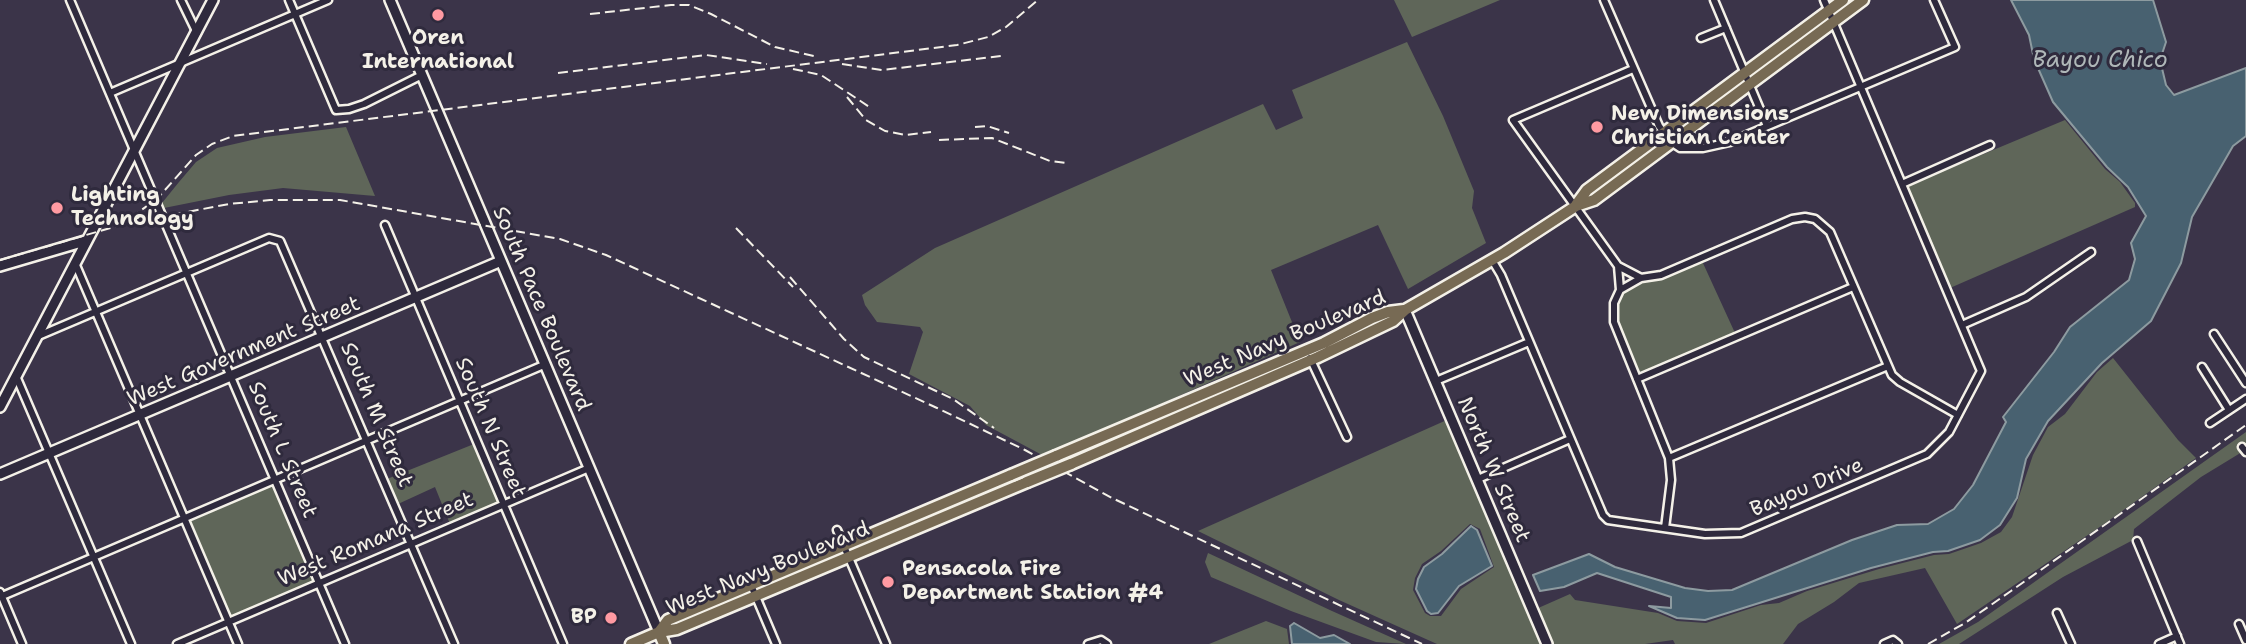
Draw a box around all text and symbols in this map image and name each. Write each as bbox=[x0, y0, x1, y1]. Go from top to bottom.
marker: Oren International bbox=[430, 7, 446, 23]
place label: Oren International bbox=[362, 26, 514, 76]
water label: Bayou Chico bbox=[2032, 47, 2168, 75]
place label: New Dimensions Christian Center bbox=[1611, 102, 1790, 152]
marker: New Dimensions Christian Center bbox=[1589, 119, 1605, 135]
place label: Lighting Technology bbox=[71, 183, 194, 233]
marker: Lighting Technology bbox=[49, 200, 65, 216]
street label: South Pace Boulevard bbox=[487, 203, 595, 415]
street label: West Navy Boulevard bbox=[1180, 285, 1390, 393]
street label: West Government Street bbox=[124, 291, 364, 413]
street label: South M Street bbox=[334, 339, 418, 491]
street label: South N Street bbox=[449, 354, 531, 502]
street label: South L Street bbox=[242, 378, 322, 522]
street label: North W Street bbox=[1451, 393, 1535, 547]
street label: Bayou Drive bbox=[1747, 453, 1867, 523]
street label: West Romana Street bbox=[275, 487, 477, 593]
street label: West Navy Boulevard bbox=[663, 517, 873, 621]
place label: Pensacola Fire Department Station #4 bbox=[902, 557, 1163, 607]
marker: Pensacola Fire Department Station #4 bbox=[880, 574, 896, 590]
place label: BP bbox=[571, 605, 597, 631]
marker: BP bbox=[603, 610, 619, 626]

